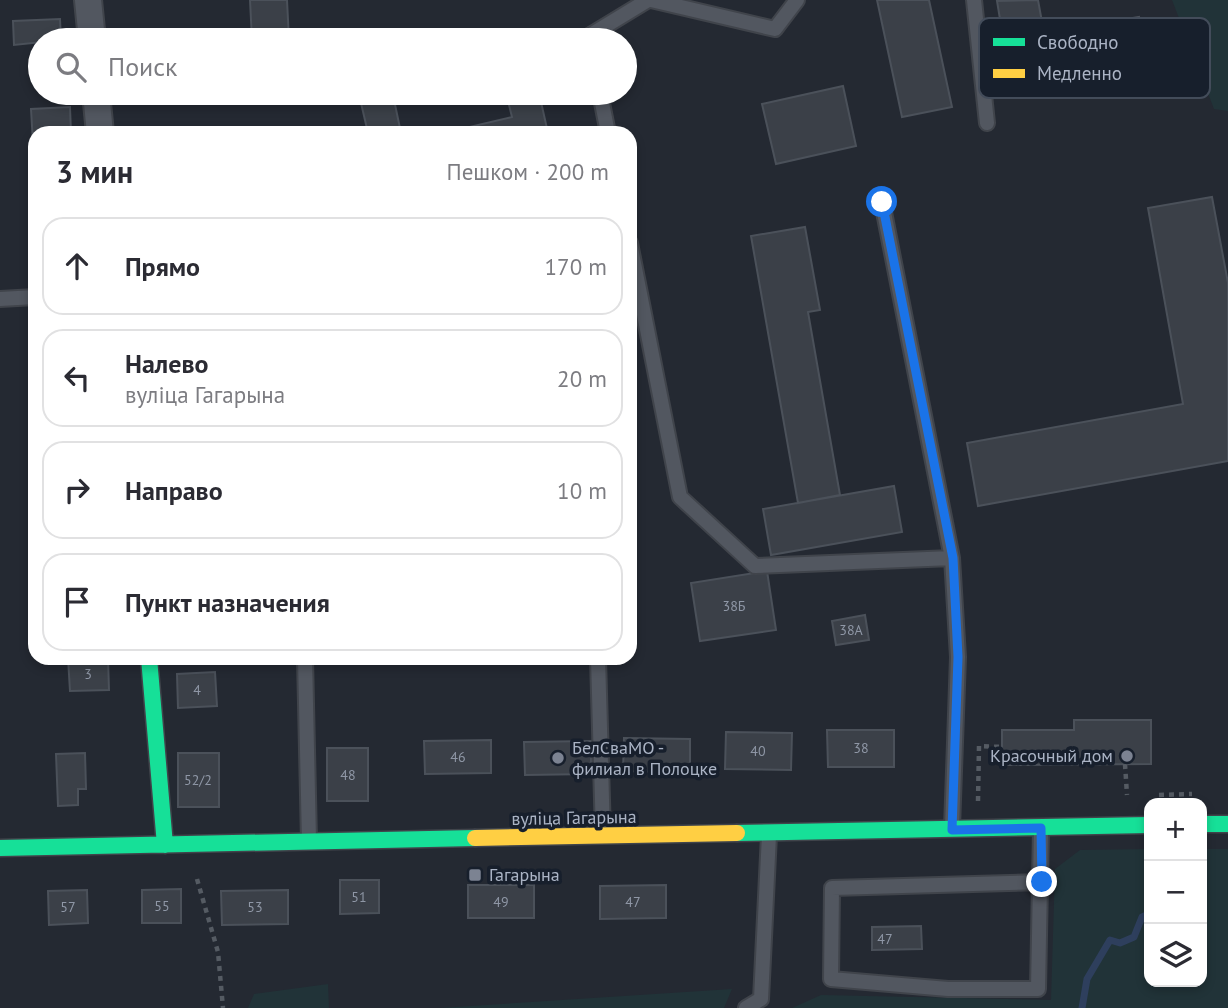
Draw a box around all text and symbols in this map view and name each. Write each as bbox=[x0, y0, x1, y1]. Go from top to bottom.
legend bbox=[979, 18, 1210, 98]
search box bbox=[28, 28, 637, 105]
text: Свободно bbox=[1037, 30, 1119, 54]
icon: search bbox=[52, 48, 90, 86]
text: Поиск bbox=[108, 50, 177, 83]
text: Медленно bbox=[1037, 61, 1122, 85]
text: 3 мин bbox=[56, 152, 133, 191]
text: Пешком · 200 m bbox=[446, 157, 609, 186]
route start bbox=[866, 186, 897, 217]
icon: ahead bbox=[58, 247, 96, 285]
text: Прямо bbox=[125, 250, 200, 283]
text: 170 m bbox=[545, 252, 607, 281]
text: Налево bbox=[125, 347, 209, 380]
icon: left bbox=[58, 359, 96, 397]
text: 20 m bbox=[557, 364, 607, 393]
text: вуліца Гагарына bbox=[125, 380, 285, 409]
icon: right bbox=[58, 471, 96, 509]
text: Направо bbox=[125, 474, 223, 507]
text: 10 m bbox=[557, 476, 607, 505]
icon: arrive bbox=[58, 583, 96, 621]
text: Пункт назначения bbox=[125, 586, 330, 619]
house number: 38Б bbox=[723, 597, 746, 615]
house number: 38А bbox=[839, 621, 864, 639]
house number: 3 bbox=[84, 665, 92, 683]
house number: 4 bbox=[193, 681, 201, 699]
place label: БелСваМО - филиал в Полоцке bbox=[572, 736, 717, 780]
house number: 38 bbox=[853, 739, 869, 757]
house number: 40 bbox=[750, 742, 766, 760]
place label: Красочный дом bbox=[990, 744, 1113, 767]
house number: 46 bbox=[450, 748, 466, 766]
marker: Красочный дом bbox=[1119, 748, 1135, 764]
marker: БелСваМО - филиал в Полоцке bbox=[550, 750, 566, 766]
house number: 48 bbox=[340, 766, 356, 784]
house number: 52/2 bbox=[184, 771, 212, 789]
map controls bbox=[1144, 798, 1207, 987]
button: + bbox=[1144, 798, 1207, 861]
street label: вуліца Гагарына bbox=[511, 805, 637, 830]
button: − bbox=[1144, 861, 1207, 924]
place label: Гагарына bbox=[489, 863, 560, 886]
route end bbox=[1026, 866, 1057, 897]
marker: Гагарына bbox=[467, 867, 483, 883]
house number: 51 bbox=[351, 888, 367, 906]
house number: 49 bbox=[493, 893, 509, 911]
house number: 47 bbox=[625, 893, 641, 911]
house number: 55 bbox=[154, 897, 170, 915]
house number: 57 bbox=[60, 898, 76, 916]
house number: 53 bbox=[247, 898, 263, 916]
button: layers bbox=[1144, 924, 1207, 987]
house number: 47 bbox=[877, 930, 893, 948]

